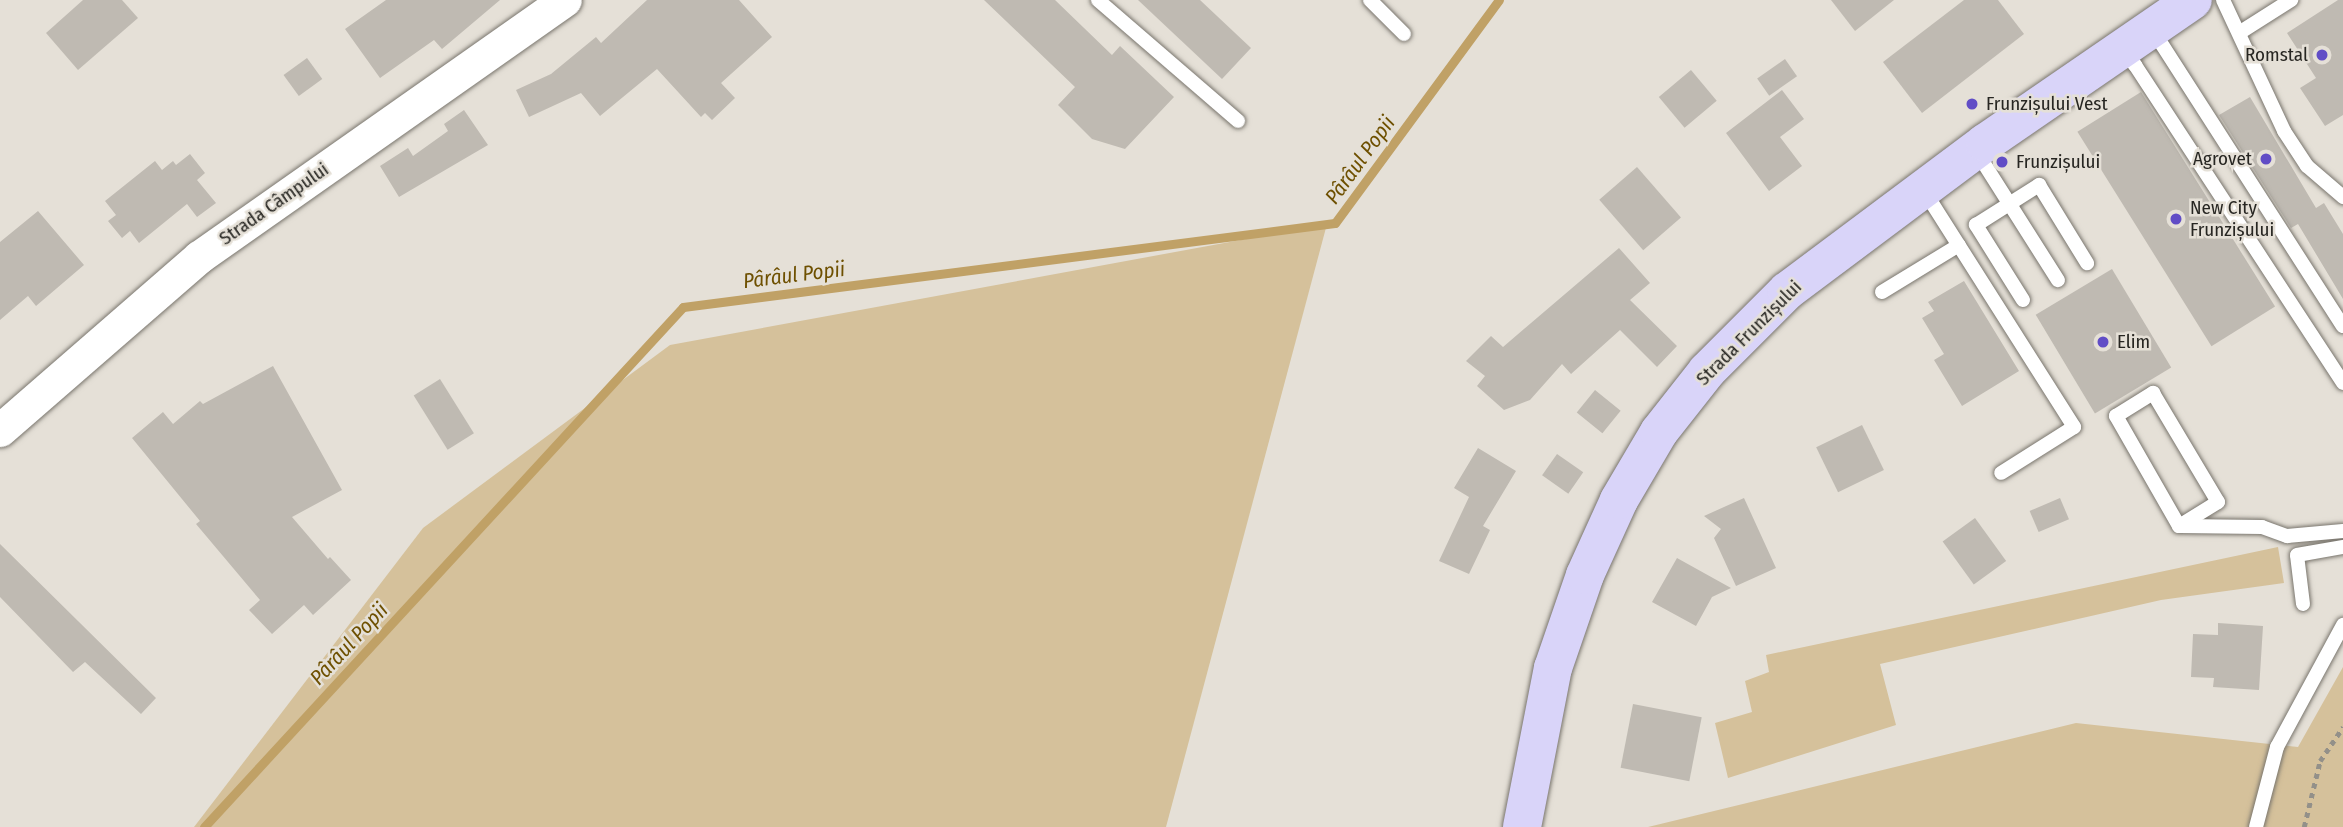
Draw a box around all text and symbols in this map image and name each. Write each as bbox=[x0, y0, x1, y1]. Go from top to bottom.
place label: Romstal bbox=[2245, 44, 2308, 66]
marker: Romstal bbox=[2314, 47, 2330, 63]
place label: Frunzișului Vest bbox=[1986, 93, 2108, 115]
marker: Frunzișului Vest bbox=[1964, 96, 1980, 112]
water label: Pârâul Popii bbox=[1320, 111, 1400, 209]
place label: Agrovet bbox=[2193, 148, 2252, 170]
place label: Frunzișului bbox=[2016, 151, 2100, 173]
marker: Agrovet bbox=[2258, 151, 2274, 167]
marker: Frunzișului bbox=[1994, 154, 2010, 170]
street label: Strada Câmpului bbox=[215, 158, 333, 250]
place label: New City Frunzișului bbox=[2190, 197, 2274, 241]
marker: New City Frunzișului bbox=[2168, 211, 2184, 227]
water label: Pârâul Popii bbox=[742, 256, 846, 294]
street label: Strada Frunzișului bbox=[1692, 276, 1806, 390]
place label: Elim bbox=[2117, 331, 2150, 353]
marker: Elim bbox=[2095, 334, 2111, 350]
water label: Pârâul Popii bbox=[305, 598, 393, 690]

